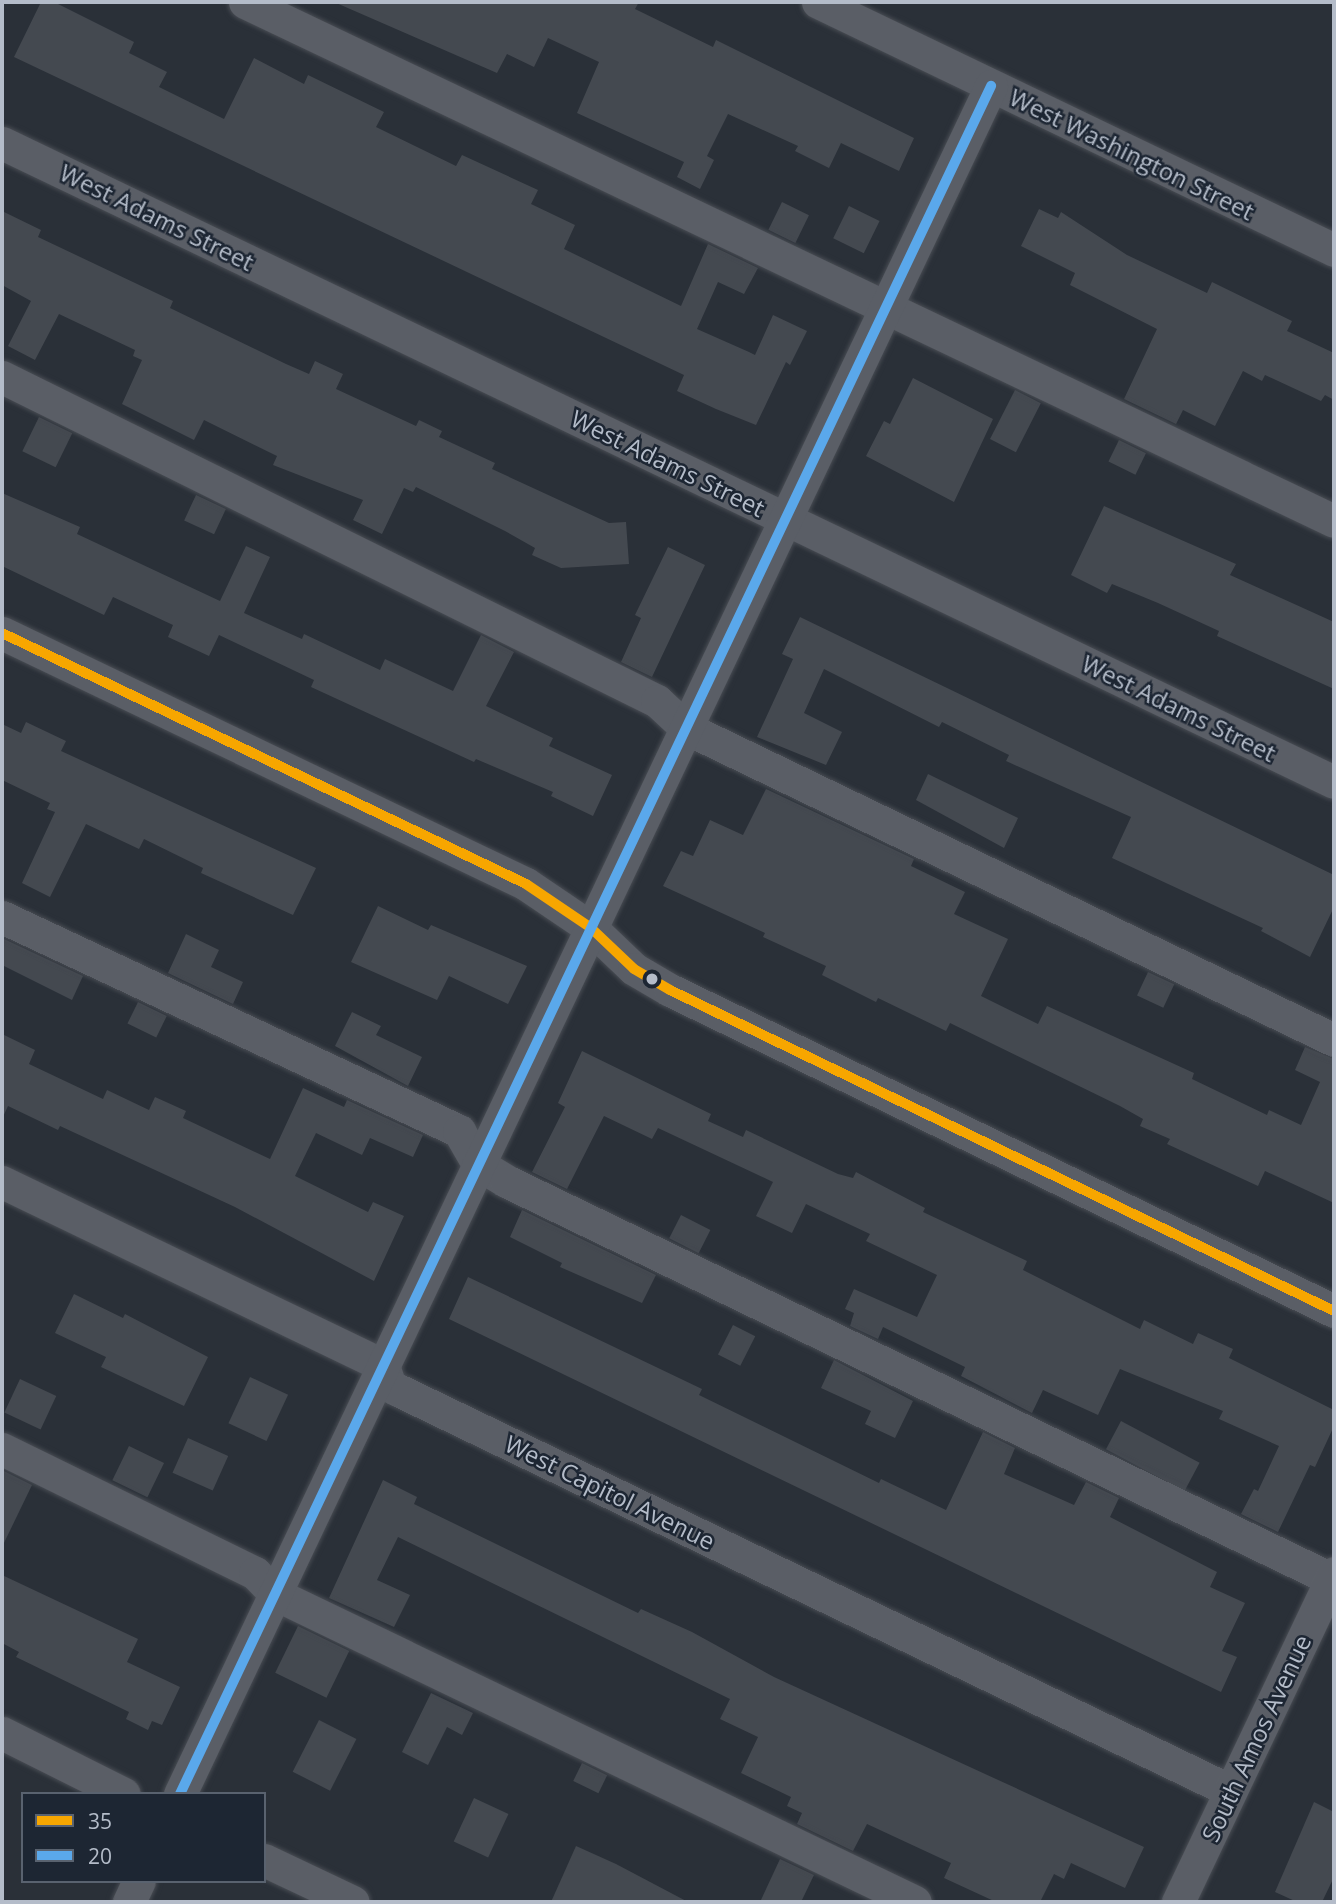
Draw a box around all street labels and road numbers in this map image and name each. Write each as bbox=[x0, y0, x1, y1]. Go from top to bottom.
street label: West Washington Street bbox=[1005, 82, 1259, 226]
street label: West Adams Street bbox=[55, 158, 259, 276]
street label: West Adams Street bbox=[566, 404, 770, 522]
street label: West Adams Street bbox=[1077, 649, 1281, 767]
street label: West Capitol Avenue bbox=[500, 1429, 720, 1555]
street label: South Amos Avenue bbox=[1195, 1630, 1317, 1846]

